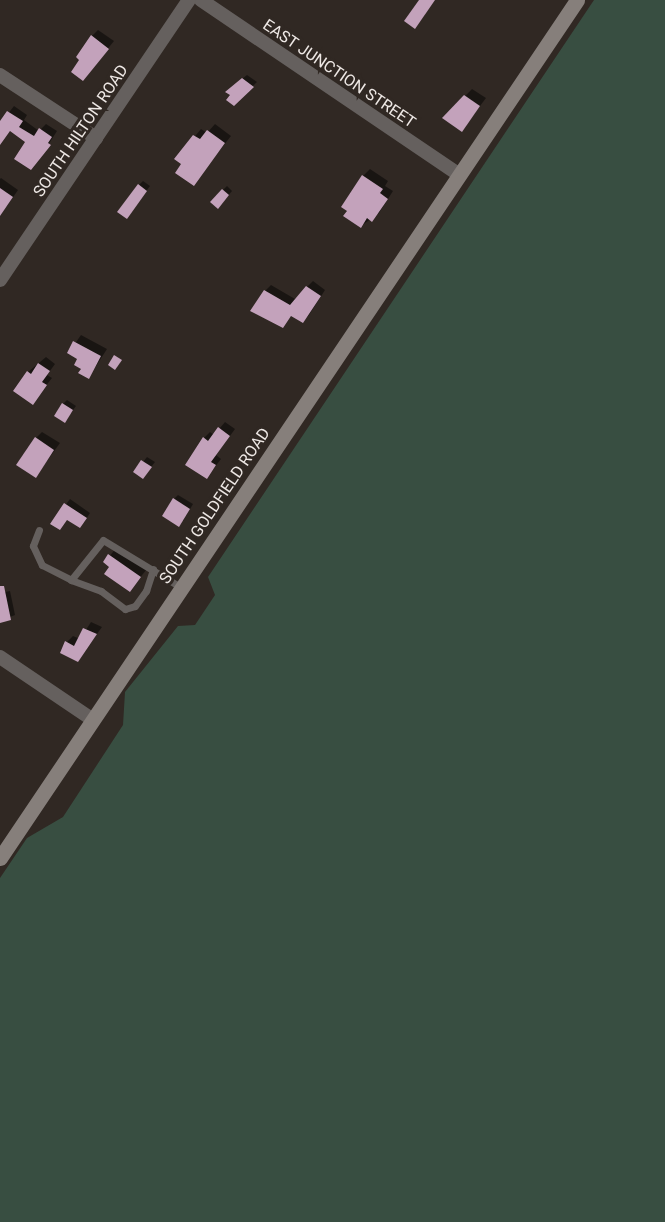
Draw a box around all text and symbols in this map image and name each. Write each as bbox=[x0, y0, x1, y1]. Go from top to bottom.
street label: EAST JUNCTION STREET bbox=[259, 16, 419, 132]
street label: SOUTH HILTON ROAD bbox=[30, 61, 132, 201]
street label: SOUTH GOLDFIELD ROAD bbox=[156, 424, 274, 588]

